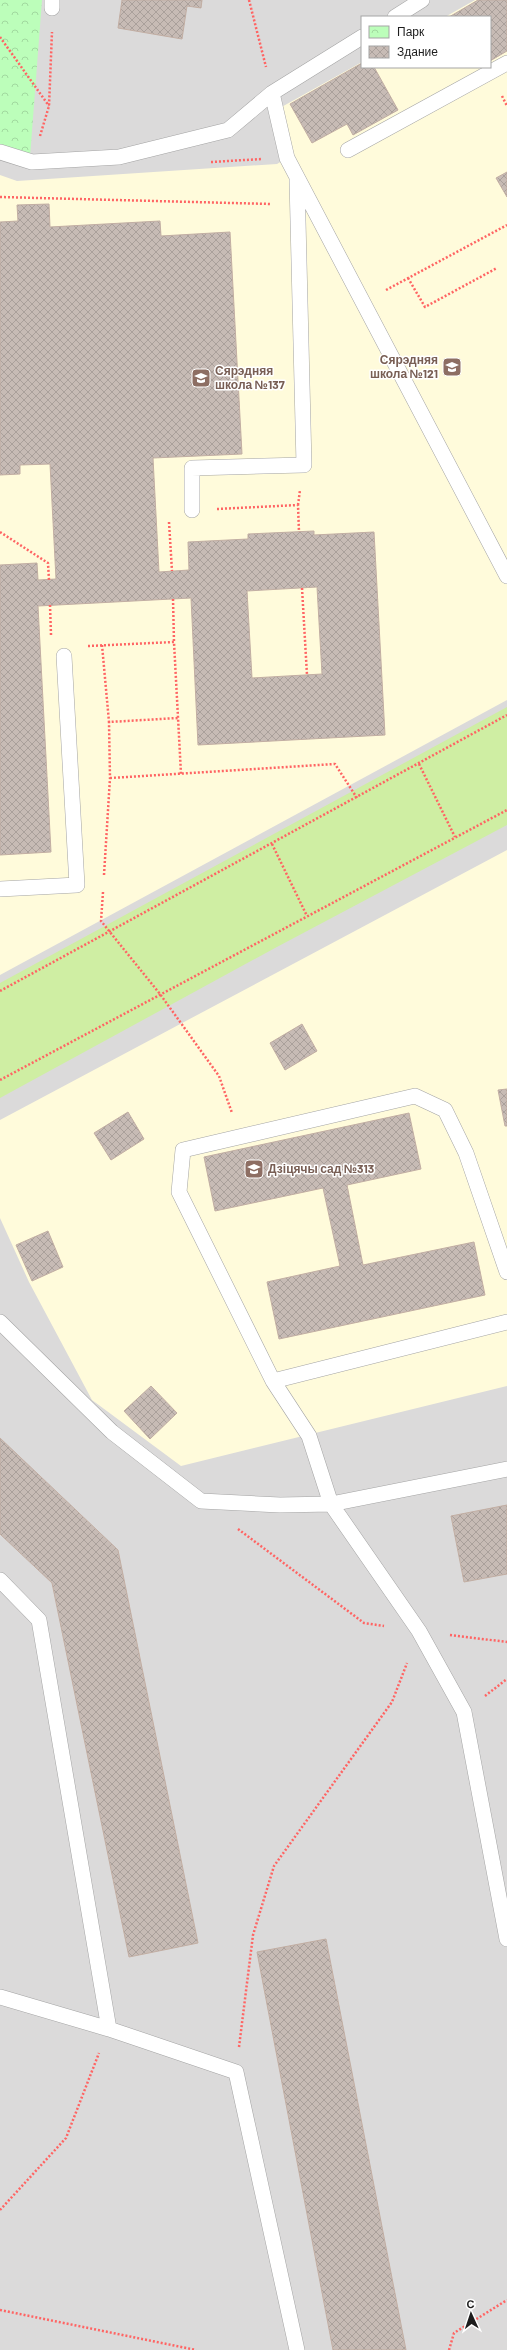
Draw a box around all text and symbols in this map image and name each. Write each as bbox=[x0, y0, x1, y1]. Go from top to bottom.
legend bbox=[361, 16, 491, 68]
text: Парк bbox=[397, 24, 425, 39]
text: Здание bbox=[397, 44, 438, 59]
place label: Сярэдняя школа №121 bbox=[370, 352, 438, 380]
school or university icon: Сярэдняя школа №121 bbox=[441, 356, 463, 378]
place label: Сярэдняя школа №137 bbox=[215, 363, 285, 391]
school or university icon: Сярэдняя школа №137 bbox=[190, 367, 212, 389]
school or university icon: Дзіцячы сад №313 bbox=[243, 1158, 265, 1180]
place label: Дзіцячы сад №313 bbox=[268, 1161, 374, 1176]
north arrow bbox=[451, 2294, 491, 2334]
text: С bbox=[466, 2297, 475, 2310]

